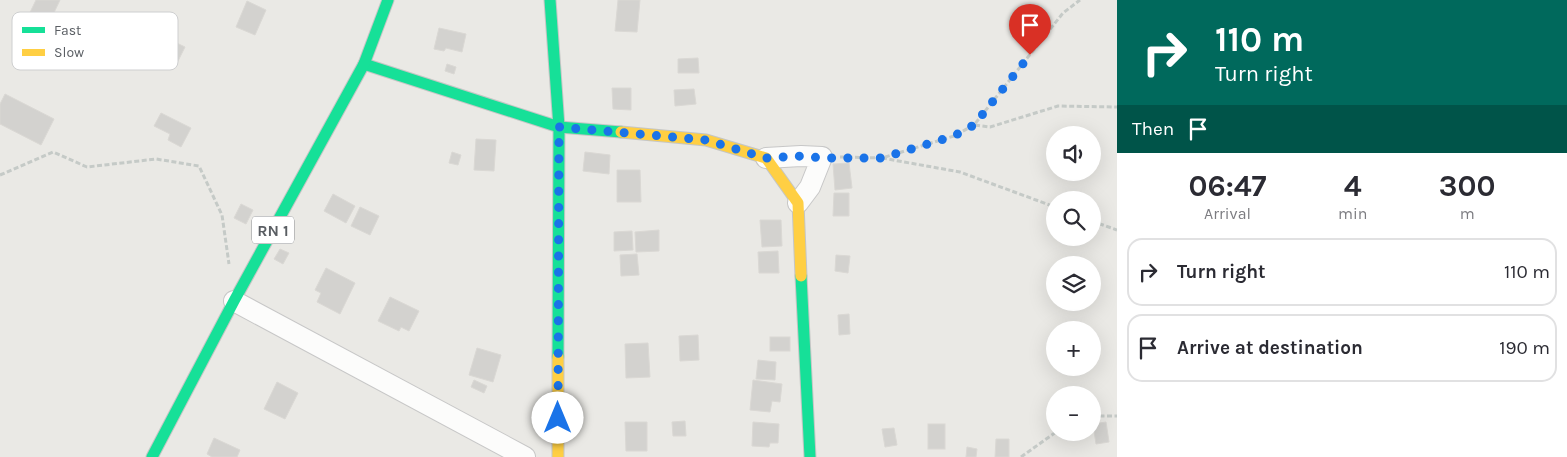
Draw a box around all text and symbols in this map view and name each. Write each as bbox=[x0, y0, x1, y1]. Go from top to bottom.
pin bbox=[1009, 4, 1051, 55]
icon: arrive bbox=[1016, 11, 1044, 39]
legend bbox=[12, 12, 178, 70]
text: 110 m bbox=[1215, 19, 1304, 60]
icon: right bbox=[1132, 20, 1197, 85]
text: Fast bbox=[54, 22, 81, 39]
text: Slow bbox=[54, 44, 84, 61]
text: Turn right bbox=[1215, 61, 1313, 87]
icon: arrive bbox=[1184, 115, 1212, 143]
text: Then bbox=[1132, 118, 1174, 140]
map controls bbox=[1046, 126, 1101, 441]
button: sound bbox=[1046, 126, 1101, 181]
text: 06:47 bbox=[1188, 168, 1267, 204]
text: 4 bbox=[1344, 168, 1362, 204]
text: 300 bbox=[1439, 168, 1495, 204]
button: search bbox=[1046, 191, 1101, 246]
text: Arrival bbox=[1204, 204, 1251, 223]
text: min bbox=[1338, 204, 1367, 223]
text: m bbox=[1460, 204, 1475, 223]
road number: RN 1 bbox=[252, 216, 294, 244]
button: layers bbox=[1046, 256, 1101, 311]
icon: right bbox=[1134, 258, 1162, 286]
text: Turn right bbox=[1177, 261, 1266, 283]
text: 110 m bbox=[1504, 261, 1550, 283]
button: + bbox=[1046, 321, 1101, 376]
icon: arrive bbox=[1134, 334, 1162, 362]
text: Arrive at destination bbox=[1177, 337, 1363, 359]
text: 190 m bbox=[1499, 337, 1550, 359]
button: − bbox=[1046, 386, 1101, 441]
position arrow bbox=[531, 391, 583, 443]

